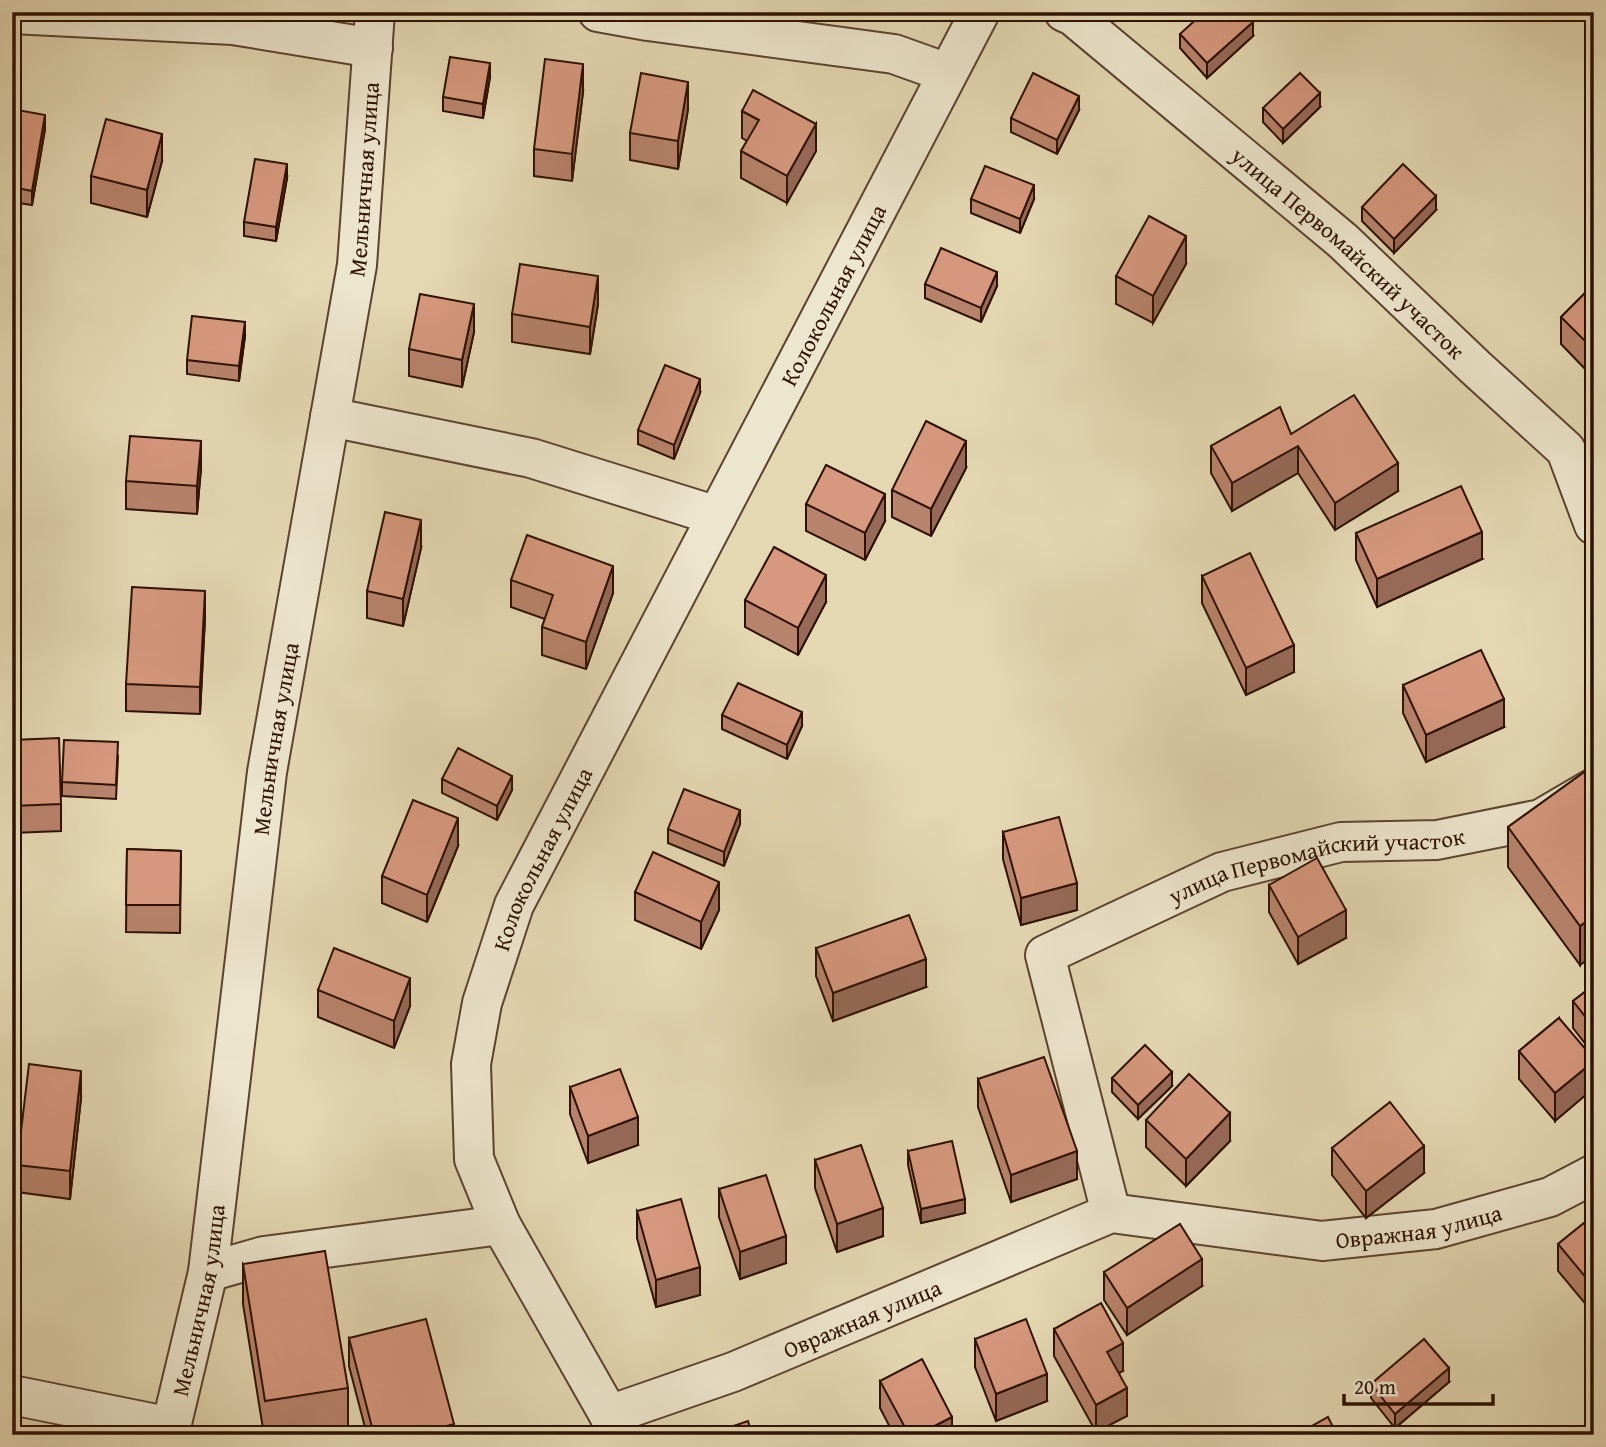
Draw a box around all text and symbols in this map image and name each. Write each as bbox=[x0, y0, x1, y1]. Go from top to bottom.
street label: Мельничная улица bbox=[339, 81, 386, 279]
street label: улица Первомайский участок bbox=[1224, 138, 1473, 366]
street label: Колокольная улица bbox=[771, 198, 894, 391]
street label: Мельничная улица bbox=[243, 640, 306, 837]
street label: Колокольная улица bbox=[484, 761, 600, 955]
street label: улица Первомайский участок bbox=[1162, 818, 1467, 912]
street label: Овражная улица bbox=[1334, 1195, 1505, 1256]
street label: Мельничная улица bbox=[162, 1202, 232, 1399]
street label: Овражная улица bbox=[778, 1270, 946, 1366]
scale bar bbox=[1344, 1363, 1492, 1407]
text: 20 m bbox=[1354, 1371, 1396, 1402]

